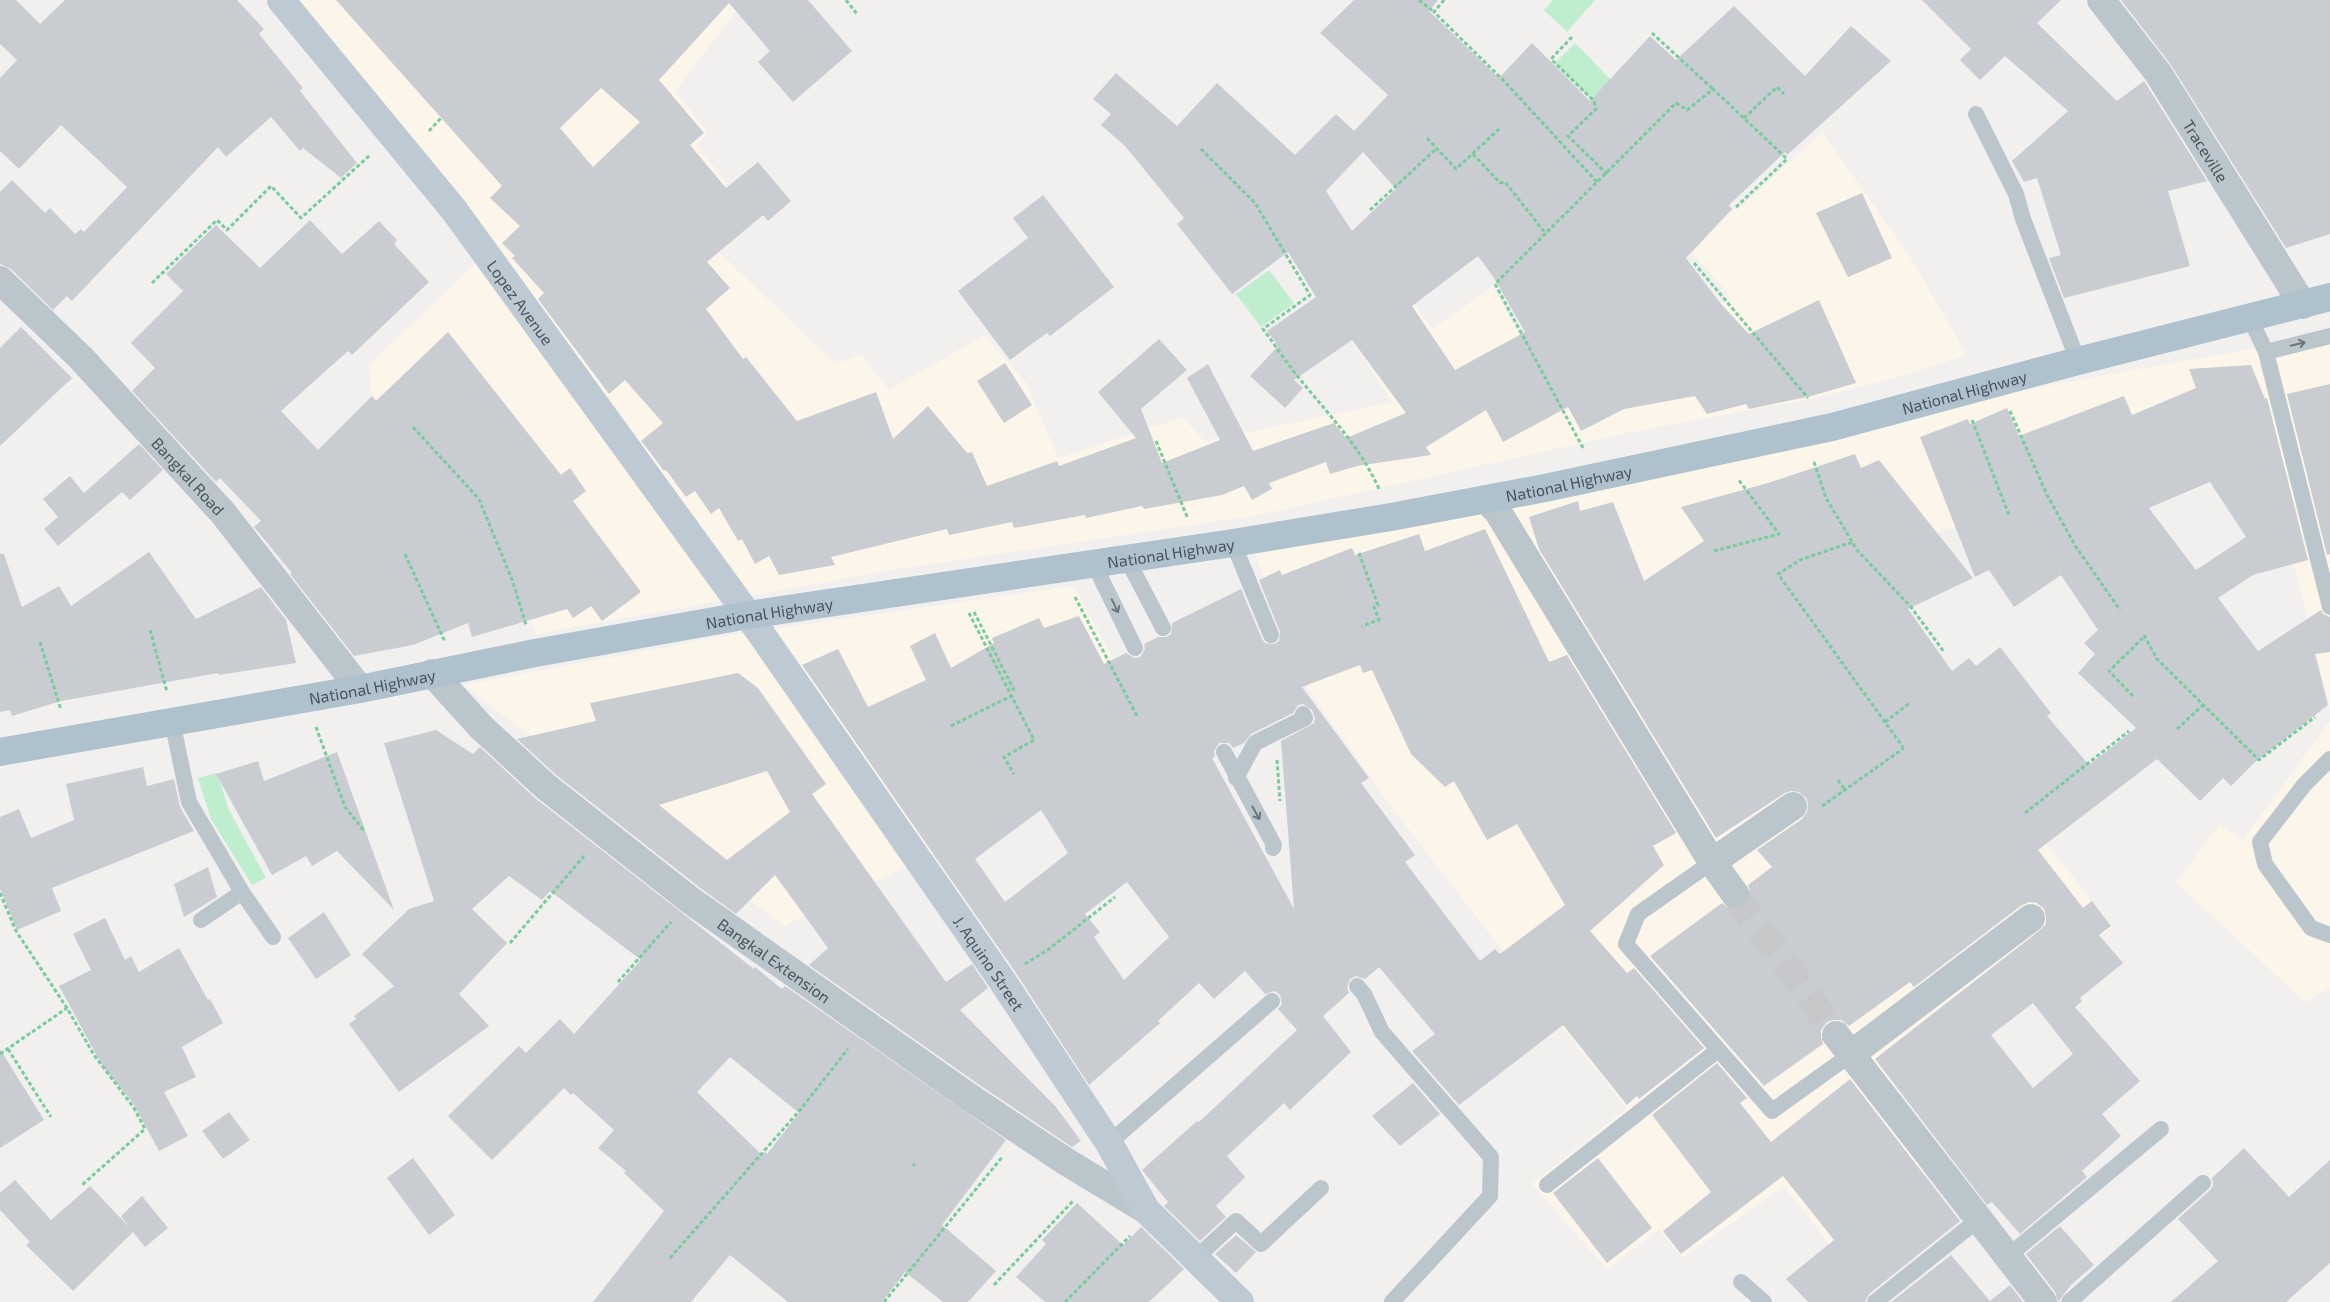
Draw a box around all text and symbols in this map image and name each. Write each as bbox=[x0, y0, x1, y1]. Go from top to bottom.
street label: Traceville bbox=[2180, 116, 2233, 185]
street label: Lopez Avenue bbox=[484, 256, 558, 348]
one-way arrow bbox=[2290, 339, 2306, 348]
street label: National Highway bbox=[1900, 366, 2029, 417]
street label: Bangkal Road bbox=[148, 433, 229, 518]
street label: National Highway bbox=[1504, 460, 1634, 505]
street label: National Highway bbox=[1106, 533, 1236, 571]
street label: National Highway bbox=[704, 593, 835, 632]
one-way arrow bbox=[1111, 598, 1120, 613]
street label: National Highway bbox=[307, 664, 438, 707]
one-way arrow bbox=[1251, 805, 1261, 820]
street label: J. Aquino Street bbox=[950, 912, 1029, 1014]
street label: Bangkal Extension bbox=[715, 913, 835, 1006]

